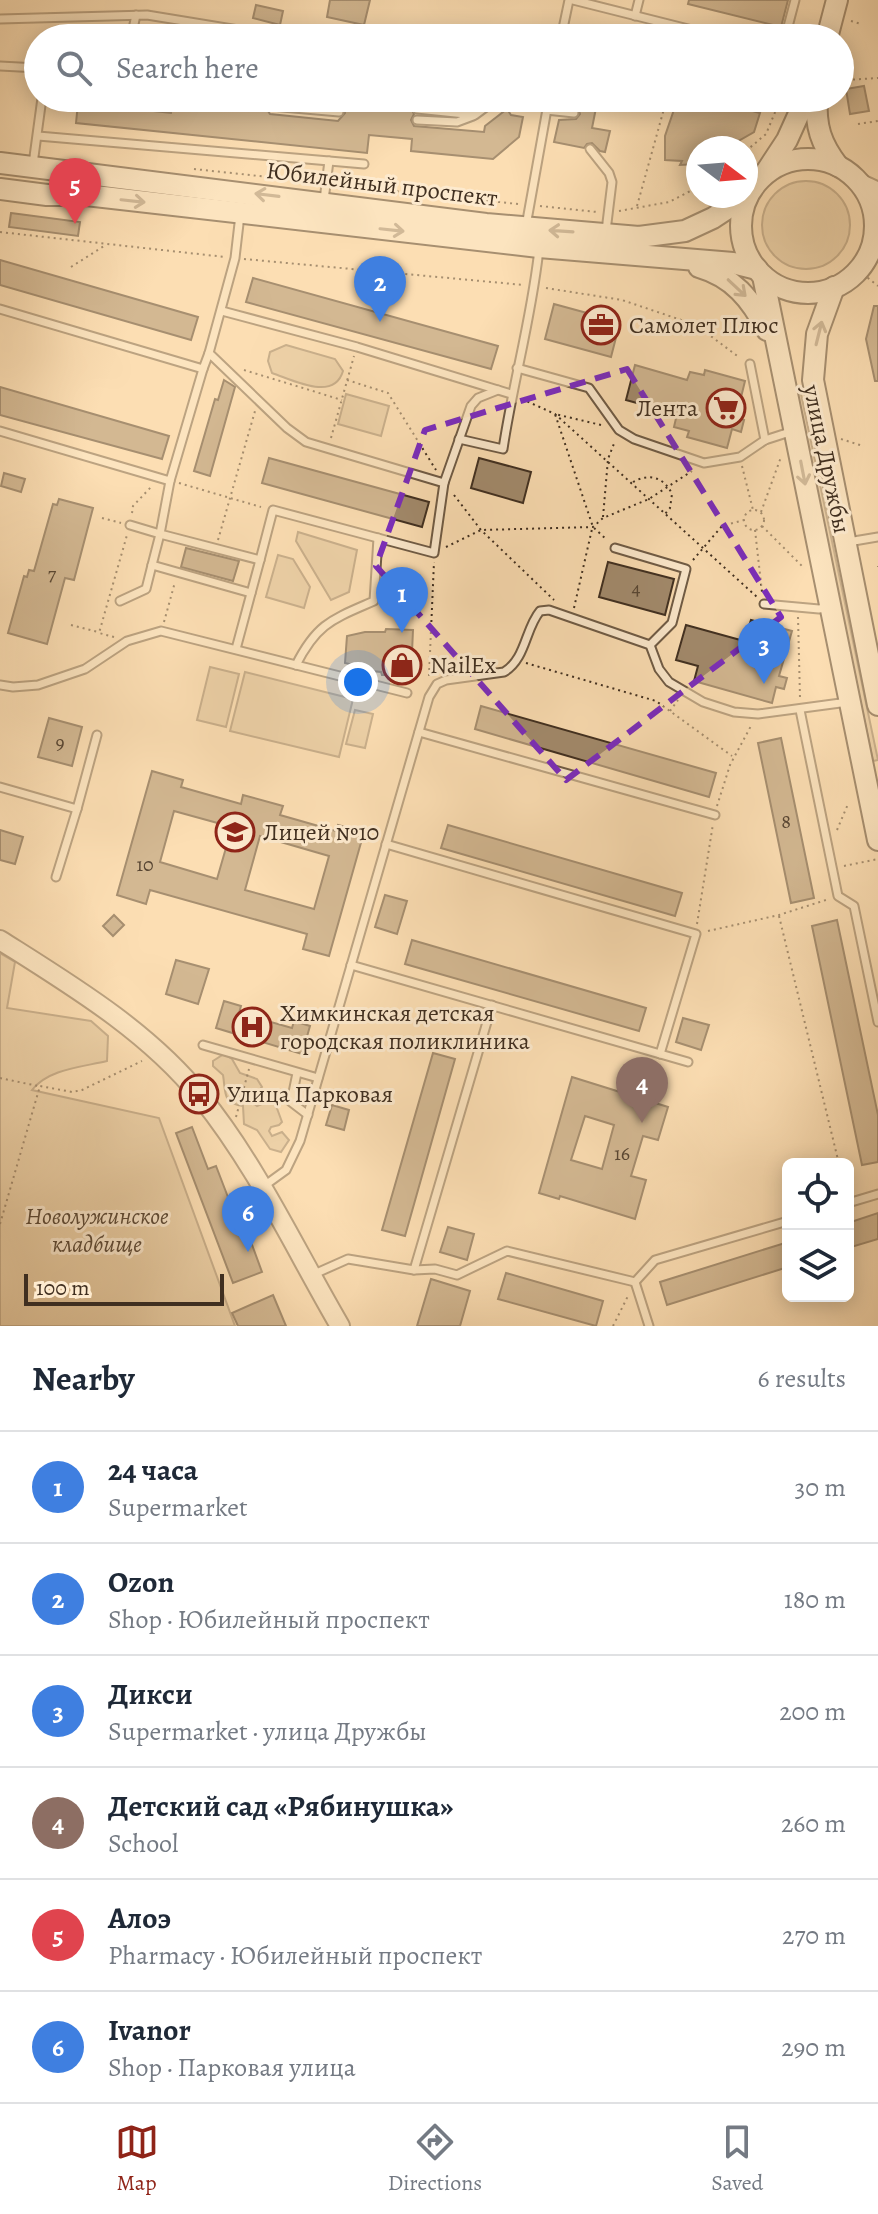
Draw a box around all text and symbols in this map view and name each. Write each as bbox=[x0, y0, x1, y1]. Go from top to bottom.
search box bbox=[24, 24, 854, 112]
icon: search bbox=[52, 46, 96, 90]
text: Search here bbox=[116, 48, 259, 88]
north arrow bbox=[686, 136, 758, 208]
street label: Юбилейный проспект bbox=[264, 154, 500, 214]
pin: 5 bbox=[49, 158, 101, 224]
one-way arrow bbox=[255, 187, 280, 202]
one-way arrow bbox=[119, 193, 146, 208]
one-way arrow bbox=[378, 222, 405, 237]
one-way arrow bbox=[548, 223, 575, 238]
pin: 2 bbox=[354, 256, 406, 322]
one-way arrow bbox=[726, 279, 746, 297]
office icon: Самолет Плюс bbox=[580, 304, 622, 346]
place label: Самолет Плюс bbox=[629, 309, 779, 341]
one-way arrow bbox=[812, 320, 827, 346]
street label: улица Дружбы bbox=[795, 381, 858, 536]
supermarket icon: Лента bbox=[705, 387, 747, 429]
place label: Лента bbox=[636, 392, 698, 424]
one-way arrow bbox=[797, 459, 812, 485]
house number: 7 bbox=[48, 560, 57, 587]
pin: 1 bbox=[376, 567, 428, 633]
house number: 4 bbox=[631, 575, 641, 602]
pin: 3 bbox=[738, 618, 790, 684]
shop icon: NailEx bbox=[381, 644, 423, 686]
place label: NailEx bbox=[430, 649, 497, 681]
your location bbox=[338, 662, 378, 702]
house number: 9 bbox=[55, 729, 65, 756]
house number: 8 bbox=[781, 808, 791, 835]
school or university icon: Лицей №10 bbox=[214, 811, 256, 853]
place label: Лицей №10 bbox=[263, 816, 379, 848]
house number: 10 bbox=[136, 851, 154, 878]
place label: Химкинская детская городская поликлиника bbox=[280, 997, 530, 1057]
hospital icon: Химкинская детская городская поликлиника bbox=[231, 1006, 273, 1048]
pin: 4 bbox=[616, 1057, 668, 1123]
bus stop icon: Улица Парковая bbox=[178, 1073, 220, 1115]
place label: Улица Парковая bbox=[227, 1078, 393, 1110]
house number: 16 bbox=[614, 1140, 630, 1167]
map controls bbox=[782, 1158, 854, 1302]
button: locate bbox=[782, 1158, 854, 1230]
pin: 6 bbox=[222, 1186, 274, 1252]
park label: Новолужинское кладбище bbox=[25, 1200, 169, 1260]
button: layers bbox=[782, 1230, 854, 1302]
scale bar bbox=[24, 1270, 224, 1306]
text: 100 m bbox=[36, 1273, 90, 1303]
text: Nearby bbox=[32, 1355, 135, 1402]
text: 6 results bbox=[758, 1361, 846, 1396]
text: 24 часа bbox=[108, 1450, 198, 1490]
text: 1 bbox=[53, 1470, 63, 1505]
text: 30 m bbox=[795, 1470, 846, 1505]
text: Supermarket bbox=[108, 1490, 248, 1525]
text: Ozon bbox=[108, 1562, 174, 1602]
text: 2 bbox=[52, 1582, 64, 1617]
text: 180 m bbox=[784, 1582, 846, 1617]
text: Shop · Юбилейный проспект bbox=[108, 1602, 430, 1637]
text: Дикси bbox=[108, 1674, 193, 1714]
text: 3 bbox=[52, 1694, 64, 1729]
text: 200 m bbox=[779, 1694, 846, 1729]
text: Supermarket · улица Дружбы bbox=[108, 1714, 427, 1749]
text: Детский сад «Рябинушка» bbox=[108, 1786, 454, 1826]
text: 4 bbox=[52, 1806, 64, 1841]
text: 260 m bbox=[781, 1806, 846, 1841]
text: School bbox=[108, 1826, 178, 1861]
text: Алоэ bbox=[108, 1898, 171, 1938]
text: 5 bbox=[52, 1918, 64, 1953]
text: 270 m bbox=[782, 1918, 846, 1953]
text: Pharmacy · Юбилейный проспект bbox=[108, 1938, 482, 1973]
text: Ivanor bbox=[108, 2010, 191, 2050]
text: 6 bbox=[52, 2030, 64, 2065]
text: 290 m bbox=[781, 2030, 846, 2065]
text: Shop · Парковая улица bbox=[108, 2050, 356, 2085]
tab: Map bbox=[115, 2120, 159, 2198]
tab: Directions bbox=[388, 2120, 482, 2198]
tab: Saved bbox=[711, 2120, 763, 2198]

